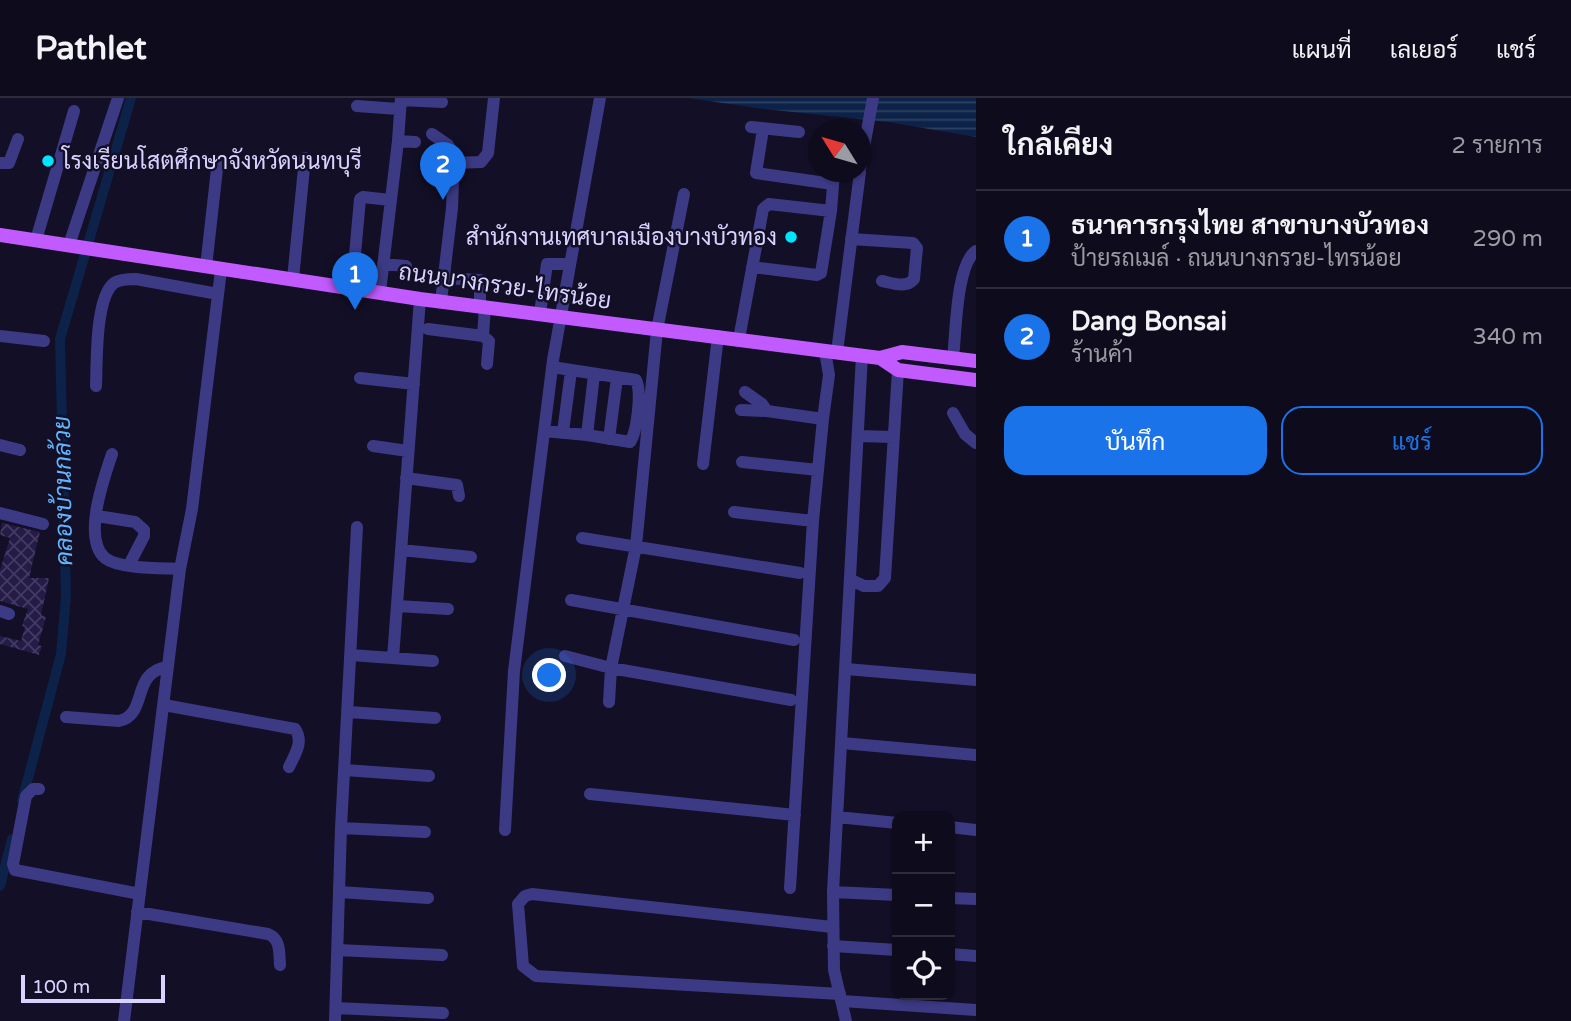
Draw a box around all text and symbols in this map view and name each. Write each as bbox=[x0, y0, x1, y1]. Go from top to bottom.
text: Pathlet bbox=[35, 29, 147, 68]
text: แผนที่ bbox=[1292, 36, 1352, 65]
text: เลเยอร์ bbox=[1390, 36, 1458, 65]
text: แชร์ bbox=[1496, 36, 1536, 65]
north arrow bbox=[808, 119, 871, 182]
text: ใกล้เคียง bbox=[1004, 127, 1113, 164]
text: 2 รายการ bbox=[1452, 132, 1543, 160]
pin: 2 bbox=[420, 142, 466, 200]
place label: โรงเรียนโสตศึกษาจังหวัดนนทบุรี bbox=[60, 145, 362, 177]
marker: โรงเรียนโสตศึกษาจังหวัดนนทบุรี bbox=[40, 153, 56, 169]
text: ธนาคารกรุงไทย สาขาบางบัวทอง bbox=[1071, 210, 1429, 241]
place label: สำนักงานเทศบาลเมืองบางบัวทอง bbox=[466, 222, 777, 252]
text: 1 bbox=[1020, 225, 1034, 253]
text: 290 m bbox=[1473, 225, 1543, 253]
marker: สำนักงานเทศบาลเมืองบางบัวทอง bbox=[783, 229, 799, 245]
text: ป้ายรถเมล์ · ถนนบางกรวย-ไทรน้อย bbox=[1071, 245, 1402, 273]
pin: 1 bbox=[332, 252, 378, 310]
street label: ถนนบางกรวย-ไทรน้อย bbox=[397, 255, 613, 316]
text: Dang Bonsai bbox=[1071, 306, 1227, 337]
text: 2 bbox=[1020, 323, 1034, 351]
text: 340 m bbox=[1473, 323, 1543, 351]
text: ร้านค้า bbox=[1071, 341, 1133, 369]
button: บันทึก bbox=[1004, 406, 1267, 475]
button: แชร์ bbox=[1281, 406, 1543, 475]
water label: คลองบ้านกล้วย bbox=[48, 416, 79, 566]
your location bbox=[532, 658, 566, 692]
map controls bbox=[892, 811, 955, 1000]
button: + bbox=[892, 811, 955, 874]
button: − bbox=[892, 874, 955, 937]
button: locate bbox=[892, 937, 955, 1000]
scale bar bbox=[21, 972, 164, 1004]
text: 100 m bbox=[32, 976, 90, 998]

